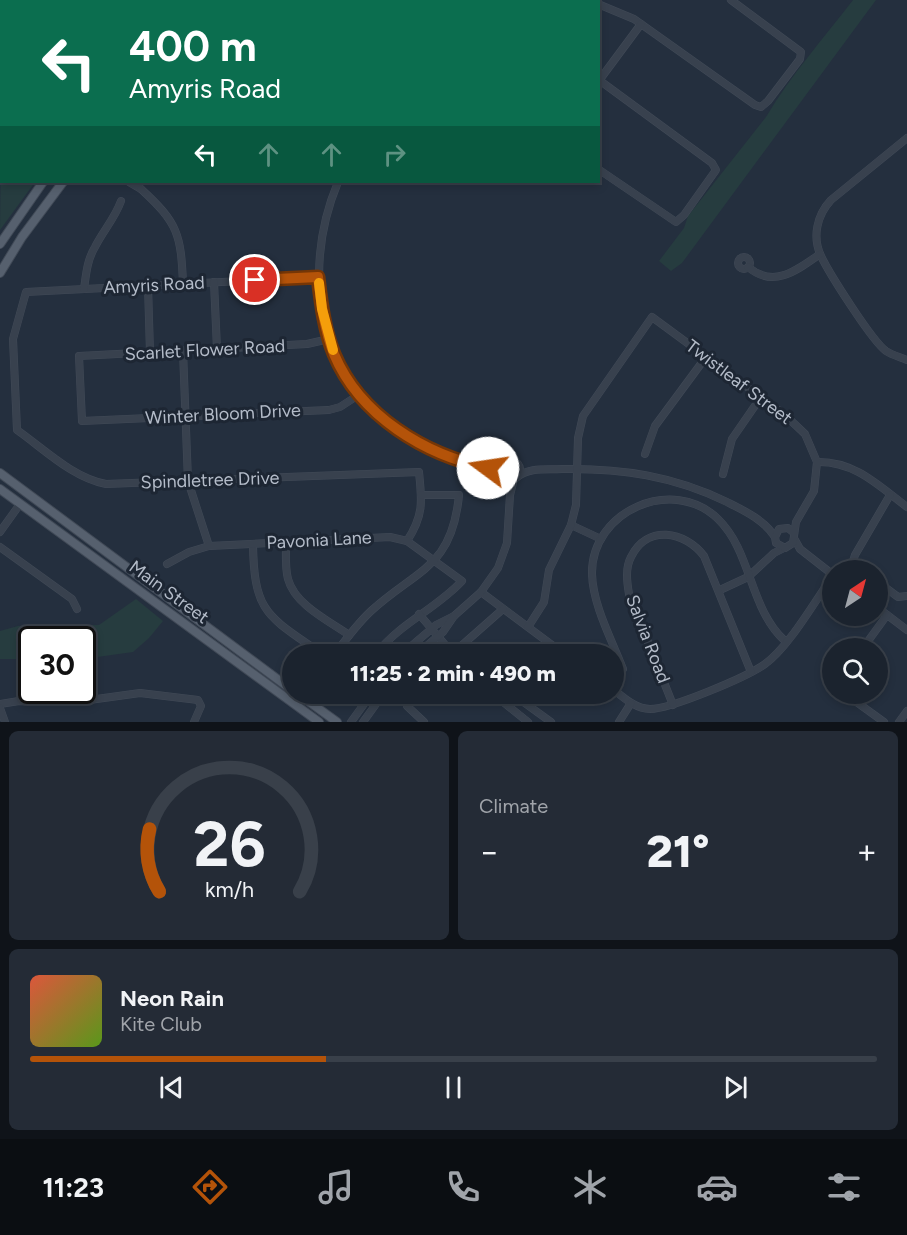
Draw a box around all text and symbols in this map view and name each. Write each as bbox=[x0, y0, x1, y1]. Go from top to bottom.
text: 400 m bbox=[129, 21, 257, 72]
icon: left bbox=[30, 24, 108, 102]
text: Amyris Road bbox=[129, 72, 281, 105]
icon: left bbox=[189, 138, 222, 171]
icon: ahead bbox=[252, 138, 285, 171]
icon: ahead bbox=[315, 138, 348, 171]
icon: right bbox=[378, 138, 411, 171]
pin bbox=[229, 254, 280, 305]
icon: arrive bbox=[238, 263, 271, 296]
street label: Amyris Road bbox=[103, 271, 205, 299]
street label: Scarlet Flower Road bbox=[124, 335, 286, 365]
street label: Twistleaf Street bbox=[681, 335, 797, 429]
street label: Winter Bloom Drive bbox=[145, 399, 302, 429]
position arrow bbox=[456, 436, 520, 500]
street label: Spindletree Drive bbox=[140, 467, 280, 493]
street label: Pavonia Lane bbox=[266, 526, 372, 554]
street label: Main Street bbox=[125, 556, 213, 628]
north arrow bbox=[822, 560, 888, 626]
map controls bbox=[822, 560, 888, 704]
street label: Salvia Road bbox=[621, 592, 675, 686]
speed limit sign: 30 bbox=[18, 626, 96, 704]
button: search bbox=[822, 638, 888, 704]
text: 11:25 · 2 min · 490 m bbox=[350, 660, 556, 687]
text: Climate bbox=[479, 794, 548, 818]
text: 26 bbox=[193, 807, 265, 882]
text: 21° bbox=[647, 824, 709, 878]
text: − bbox=[479, 832, 500, 871]
text: + bbox=[856, 832, 877, 871]
text: km/h bbox=[205, 878, 253, 903]
text: Neon Rain bbox=[120, 985, 224, 1012]
text: Kite Club bbox=[120, 1012, 202, 1036]
icon: previous bbox=[155, 1071, 188, 1104]
icon: pause bbox=[437, 1071, 470, 1104]
icon: next bbox=[719, 1071, 752, 1104]
icon: directions bbox=[189, 1166, 231, 1208]
icon: music bbox=[315, 1166, 357, 1208]
icon: phone bbox=[442, 1166, 484, 1208]
icon: climate bbox=[569, 1166, 611, 1208]
icon: car bbox=[696, 1166, 738, 1208]
icon: filters bbox=[823, 1166, 865, 1208]
text: 11:23 bbox=[42, 1171, 104, 1204]

